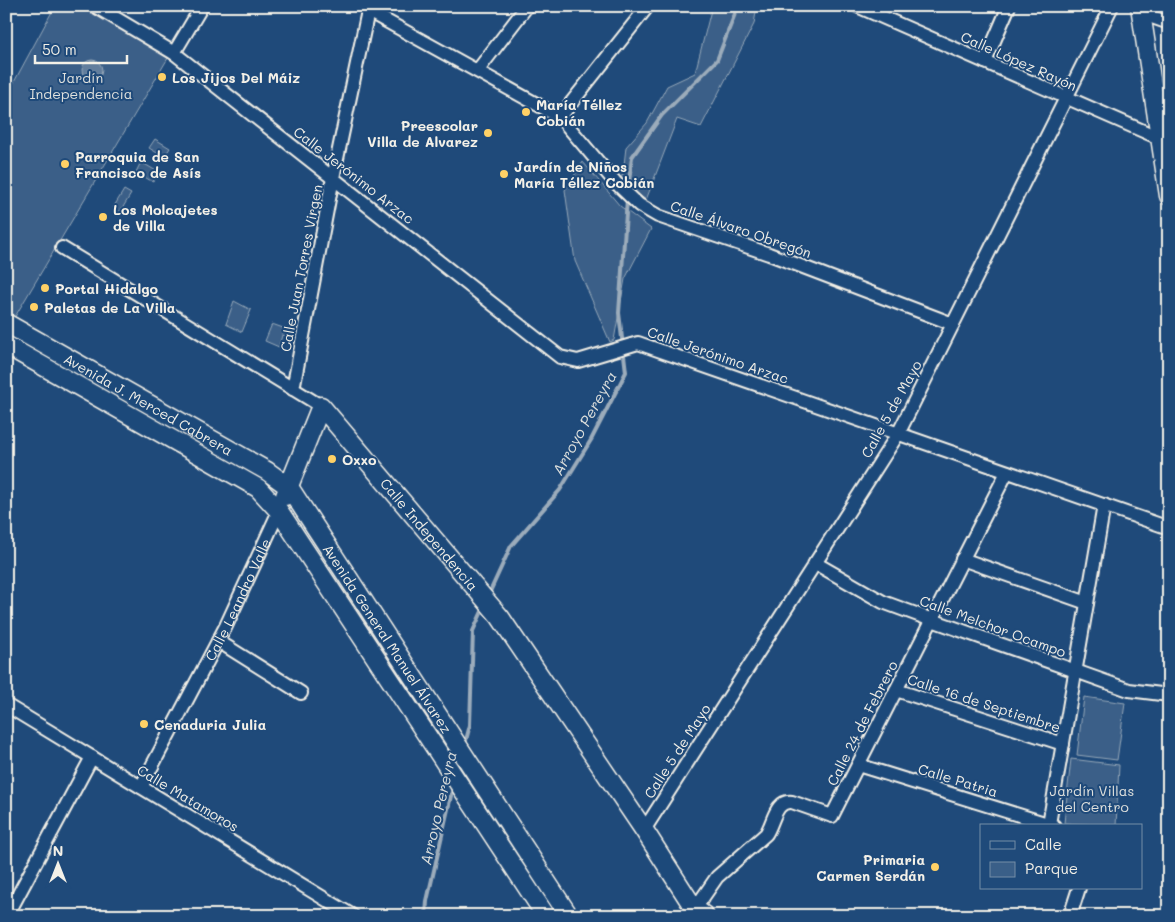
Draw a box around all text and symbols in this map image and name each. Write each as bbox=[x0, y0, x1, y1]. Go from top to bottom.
street label: Calle López Rayón bbox=[958, 27, 1080, 95]
scale bar bbox=[35, 32, 128, 64]
text: 50 m bbox=[42, 39, 77, 59]
park label: Jardín Independencia bbox=[29, 68, 133, 103]
place label: Los Jijos Del Máiz bbox=[172, 68, 300, 87]
marker: Los Jijos Del Máiz bbox=[156, 71, 168, 83]
place label: María Téllez Cobián bbox=[536, 95, 622, 130]
marker: María Téllez Cobián bbox=[520, 106, 532, 118]
place label: Preescolar Villa de Alvarez bbox=[367, 116, 478, 151]
street label: Calle Jerónimo Arzac bbox=[290, 122, 418, 228]
marker: Preescolar Villa de Alvarez bbox=[482, 127, 494, 139]
place label: Parroquia de San Francisco de Asís bbox=[75, 147, 201, 182]
place label: Jardín de Niños María Téllez Cobián bbox=[514, 157, 654, 192]
marker: Parroquia de San Francisco de Asís bbox=[59, 158, 71, 170]
marker: Jardín de Niños María Téllez Cobián bbox=[498, 168, 510, 180]
street label: Calle Juan Torres Virgen bbox=[275, 183, 327, 353]
street label: Calle Álvaro Obregón bbox=[668, 196, 814, 262]
place label: Los Molcajetes de Villa bbox=[113, 200, 218, 235]
marker: Los Molcajetes de Villa bbox=[97, 211, 109, 223]
place label: Portal Hidalgo bbox=[55, 279, 159, 298]
marker: Portal Hidalgo bbox=[39, 282, 51, 294]
place label: Paletas de La Villa bbox=[44, 298, 176, 317]
marker: Paletas de La Villa bbox=[28, 301, 40, 313]
street label: Calle Jerónimo Arzac bbox=[645, 322, 791, 388]
street label: Avenida J. Merced Cabrera bbox=[61, 348, 236, 459]
street label: Calle 5 de Mayo bbox=[856, 357, 926, 461]
water label: Arroyo Pereyra bbox=[547, 367, 621, 479]
place label: Oxxo bbox=[342, 450, 377, 469]
marker: Oxxo bbox=[326, 453, 338, 465]
street label: Calle Independencia bbox=[377, 474, 483, 594]
street label: Calle Leandro Valle bbox=[200, 535, 275, 664]
street label: Avenida General Manuel Álvarez bbox=[319, 540, 457, 737]
street label: Calle Melchor Ocampo bbox=[917, 591, 1069, 661]
street label: Calle 24 de Febrero bbox=[822, 657, 902, 789]
street label: Calle 16 de Septiembre bbox=[905, 669, 1063, 737]
street label: Calle 5 de Mayo bbox=[639, 700, 715, 802]
place label: Cenaduria Julia bbox=[154, 715, 267, 734]
marker: Cenaduria Julia bbox=[138, 718, 150, 730]
water label: Arroyo Pereyra bbox=[415, 749, 461, 867]
street label: Calle Patria bbox=[916, 759, 1000, 801]
street label: Calle Matamoros bbox=[134, 760, 242, 836]
park label: Jardín Villas del Centro bbox=[1050, 781, 1134, 816]
legend bbox=[980, 824, 1142, 890]
text: Calle bbox=[1025, 834, 1062, 854]
north arrow bbox=[32, 840, 82, 890]
text: N bbox=[53, 841, 63, 860]
place label: Primaria Carmen Serdán bbox=[816, 850, 925, 885]
text: Parque bbox=[1025, 858, 1078, 878]
marker: Primaria Carmen Serdán bbox=[929, 861, 941, 873]

